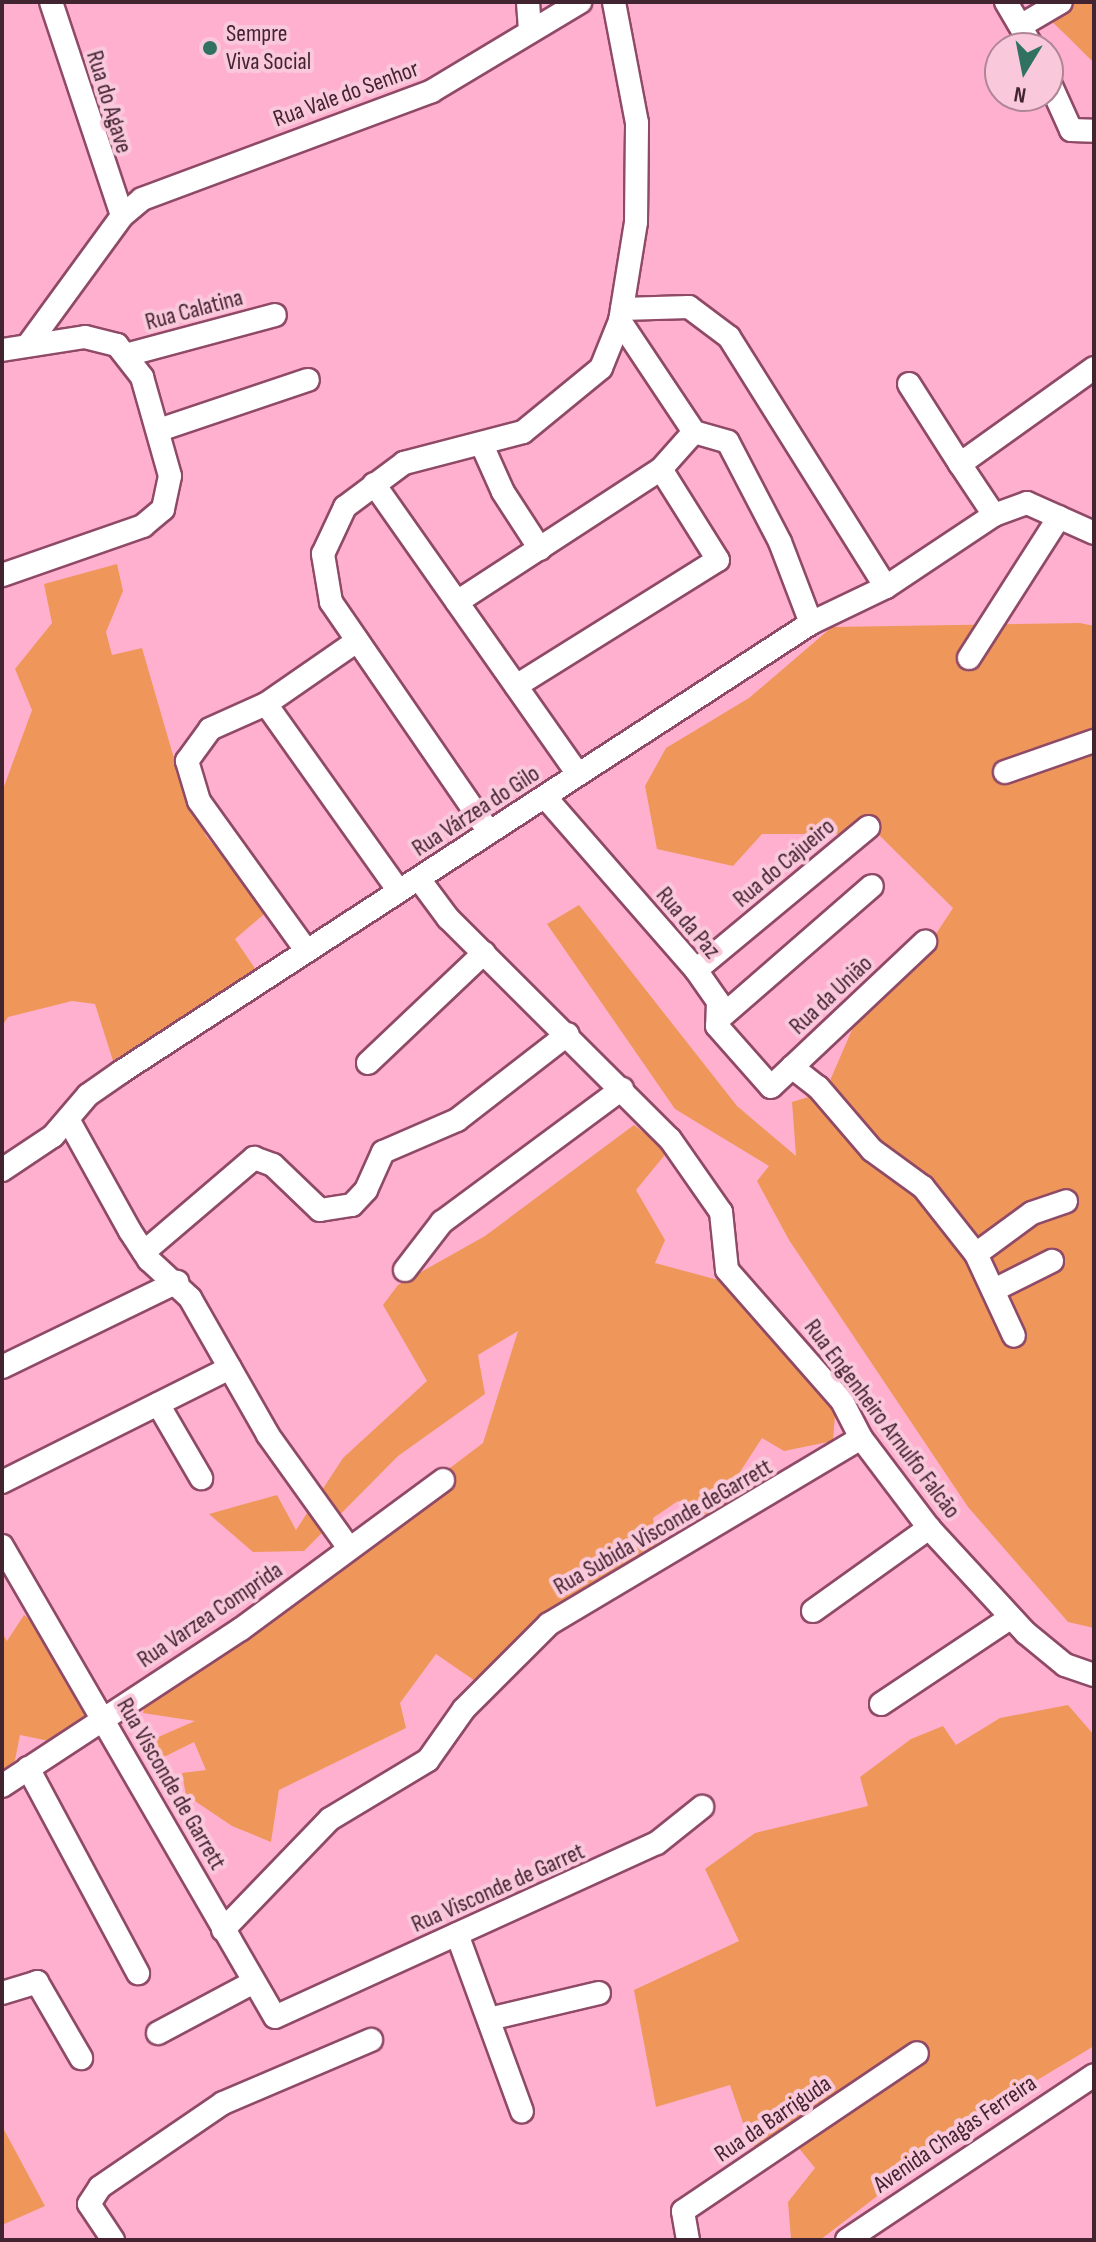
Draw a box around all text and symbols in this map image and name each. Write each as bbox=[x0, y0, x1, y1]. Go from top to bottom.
place label: Sempre Viva Social bbox=[226, 20, 311, 76]
north arrow bbox=[984, 32, 1064, 112]
marker: Sempre Viva Social bbox=[201, 39, 219, 57]
street label: Rua do Agave bbox=[80, 47, 138, 157]
street label: Rua Vale do Senhor bbox=[269, 54, 423, 134]
text: N bbox=[1012, 80, 1028, 108]
street label: Rua Calatina bbox=[142, 283, 246, 337]
street label: Rua Várzea do Gilo bbox=[407, 759, 545, 863]
street label: Rua do Cajueiro bbox=[728, 812, 840, 914]
street label: Rua da Paz bbox=[650, 881, 726, 965]
street label: Rua da União bbox=[783, 949, 879, 1041]
street label: Rua Engenheiro Arnulfo Falcão bbox=[798, 1314, 966, 1524]
street label: Rua Subida Visconde deGarrett bbox=[549, 1453, 777, 1601]
street label: Rua Varzea Comprida bbox=[132, 1556, 288, 1674]
street label: Rua Visconde de Garrett bbox=[110, 1693, 232, 1875]
street label: Rua Visconde de Garret bbox=[407, 1837, 589, 1939]
street label: Avenida Chagas Ferreira bbox=[868, 2069, 1042, 2199]
street label: Rua da Barriguda bbox=[709, 2070, 837, 2168]

